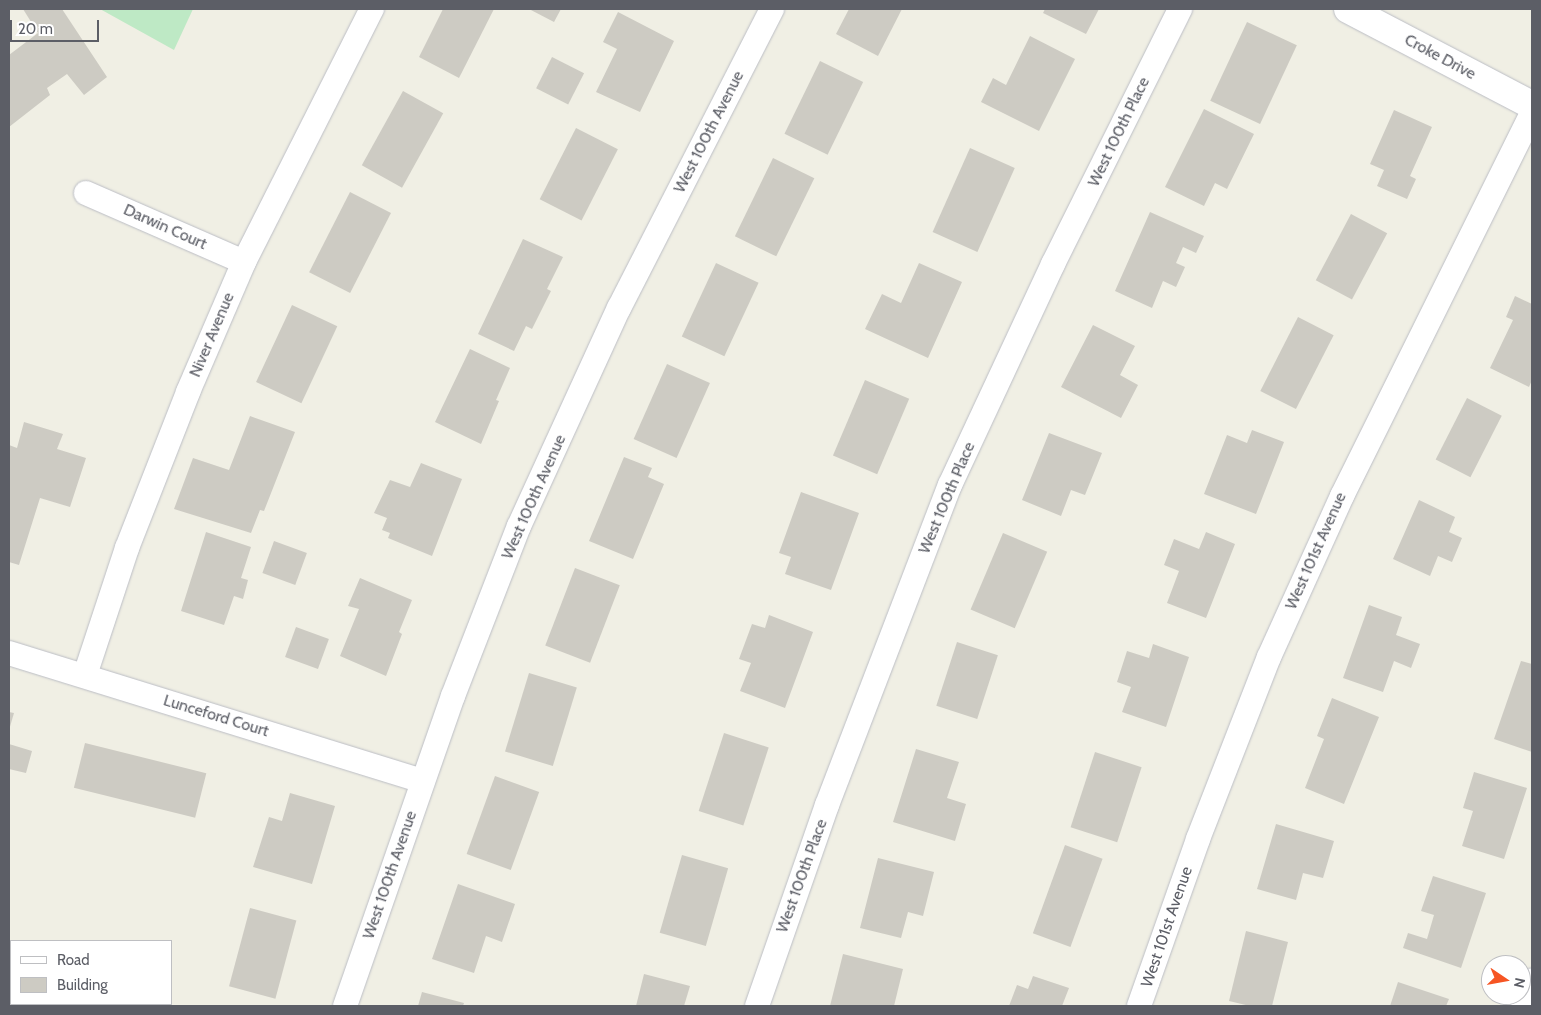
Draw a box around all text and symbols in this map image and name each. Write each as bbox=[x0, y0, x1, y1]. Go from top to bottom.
scale bar bbox=[12, 10, 101, 42]
text: 20 m bbox=[18, 20, 53, 38]
street label: Croke Drive bbox=[1401, 30, 1479, 84]
street label: West 100th Avenue bbox=[670, 68, 748, 196]
street label: West 100th Place bbox=[1084, 74, 1154, 190]
street label: Darwin Court bbox=[120, 200, 210, 254]
street label: Niver Avenue bbox=[186, 290, 238, 380]
street label: West 100th Avenue bbox=[498, 432, 570, 562]
street label: West 100th Place bbox=[915, 439, 979, 557]
street label: West 101st Avenue bbox=[1282, 489, 1350, 613]
street label: Lunceford Court bbox=[161, 691, 271, 741]
street label: West 100th Avenue bbox=[359, 808, 421, 942]
street label: West 100th Place bbox=[773, 817, 831, 935]
street label: West 101st Avenue bbox=[1137, 864, 1197, 990]
legend bbox=[10, 940, 172, 1005]
text: Road bbox=[57, 951, 90, 969]
north arrow bbox=[1481, 955, 1531, 1005]
text: Building bbox=[57, 976, 108, 994]
text: N bbox=[1510, 976, 1530, 990]

